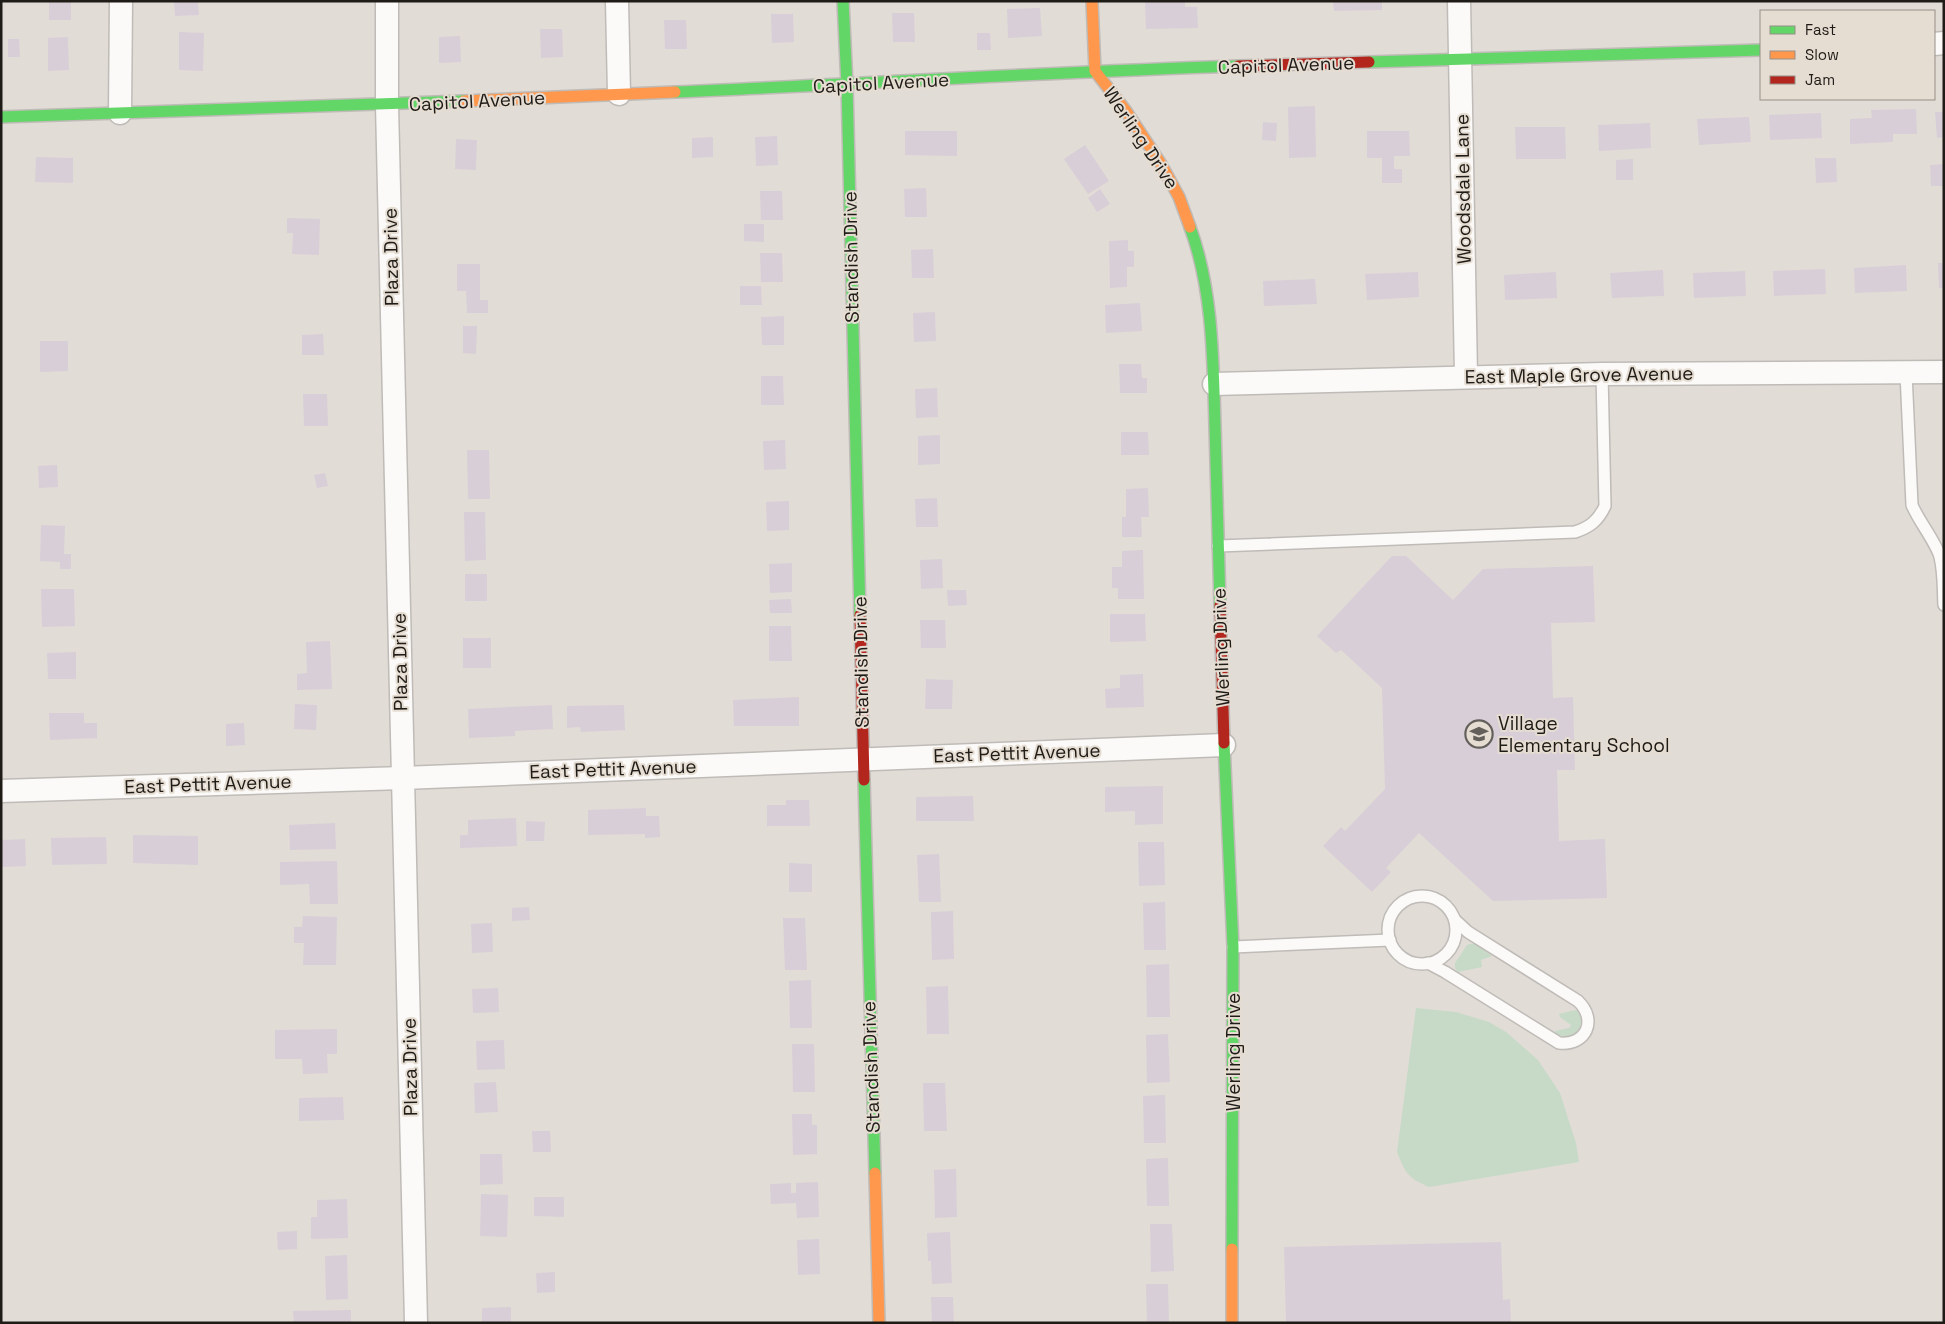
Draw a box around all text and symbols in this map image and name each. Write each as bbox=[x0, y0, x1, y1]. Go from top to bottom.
legend bbox=[1760, 10, 1935, 100]
text: Fast bbox=[1805, 20, 1836, 39]
text: Slow bbox=[1805, 45, 1839, 64]
street label: Capitol Avenue bbox=[1217, 50, 1355, 80]
street label: Capitol Avenue bbox=[812, 67, 950, 99]
text: Jam bbox=[1805, 70, 1835, 89]
street label: Werling Drive bbox=[1098, 82, 1184, 194]
street label: Capitol Avenue bbox=[408, 85, 546, 117]
street label: Woodsdale Lane bbox=[1449, 114, 1477, 264]
street label: Standish Drive bbox=[837, 191, 865, 323]
street label: Plaza Drive bbox=[378, 208, 404, 306]
street label: East Maple Grove Avenue bbox=[1464, 361, 1694, 389]
street label: Werling Drive bbox=[1206, 587, 1236, 707]
street label: Standish Drive bbox=[847, 596, 875, 728]
street label: Plaza Drive bbox=[387, 613, 413, 711]
place label: Village Elementary School bbox=[1498, 711, 1670, 758]
school or university icon: Village Elementary School bbox=[1464, 719, 1494, 749]
street label: East Pettit Avenue bbox=[933, 738, 1101, 768]
street label: East Pettit Avenue bbox=[529, 754, 697, 784]
street label: East Pettit Avenue bbox=[124, 769, 292, 799]
street label: Werling Drive bbox=[1221, 993, 1246, 1111]
street label: Standish Drive bbox=[856, 1001, 886, 1133]
street label: Plaza Drive bbox=[397, 1018, 423, 1116]

